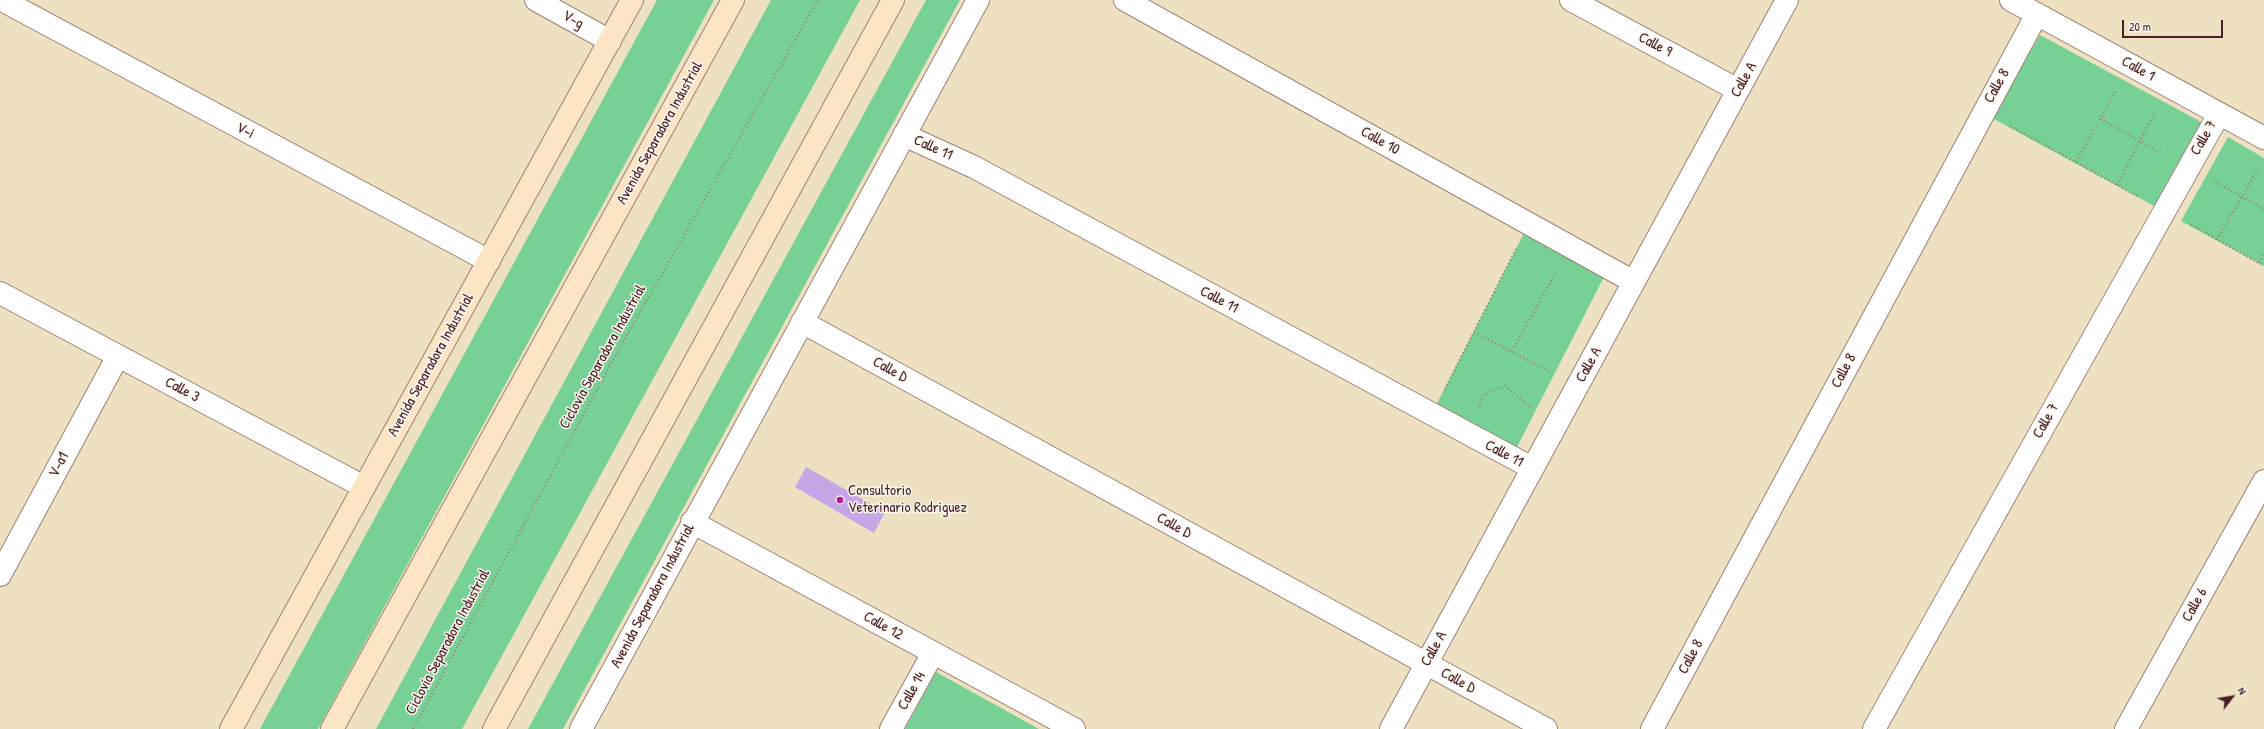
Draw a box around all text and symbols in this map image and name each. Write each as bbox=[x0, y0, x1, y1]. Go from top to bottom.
street label: V-g bbox=[559, 7, 587, 33]
scale bar bbox=[2124, 12, 2225, 38]
text: 20 m bbox=[2129, 18, 2151, 35]
street label: Calle 9 bbox=[1635, 29, 1675, 61]
street label: Calle 1 bbox=[2118, 53, 2158, 85]
street label: Avenida Separadora Industrial bbox=[613, 58, 707, 208]
street label: Calle A bbox=[1727, 59, 1761, 101]
street label: Calle 8 bbox=[1980, 66, 2014, 106]
street label: Calle 7 bbox=[2187, 117, 2221, 159]
street label: V-i bbox=[233, 119, 257, 143]
street label: Calle 10 bbox=[1357, 123, 1403, 159]
street label: Calle 11 bbox=[911, 131, 955, 165]
street label: Ciclovía Separadora Industrial bbox=[556, 282, 650, 432]
street label: Calle 11 bbox=[1197, 282, 1241, 318]
street label: Avenida Separadora Industrial bbox=[384, 290, 478, 440]
street label: Calle A bbox=[1572, 344, 1606, 386]
street label: Calle 8 bbox=[1827, 351, 1861, 391]
street label: Calle D bbox=[869, 353, 911, 387]
street label: Calle 3 bbox=[162, 373, 202, 407]
street label: Calle 7 bbox=[2029, 400, 2063, 442]
street label: Calle 11 bbox=[1482, 436, 1526, 472]
street label: V-a1 bbox=[45, 449, 73, 481]
place label: Consultorio Veterinario Rodriguez bbox=[848, 482, 967, 517]
marker: Consultorio Veterinario Rodriguez bbox=[835, 495, 845, 505]
street label: Calle D bbox=[1153, 509, 1195, 543]
street label: Avenida Separadora Industrial bbox=[607, 521, 699, 671]
street label: Ciclovía Separadora Industrial bbox=[402, 566, 494, 718]
street label: Calle 6 bbox=[2178, 585, 2212, 625]
street label: Calle 12 bbox=[860, 608, 906, 644]
street label: Calle A bbox=[1417, 628, 1451, 670]
street label: Calle 8 bbox=[1674, 637, 1708, 677]
street label: Calle D bbox=[1437, 664, 1479, 698]
street label: Calle 14 bbox=[894, 669, 930, 713]
north arrow bbox=[2212, 677, 2252, 717]
text: N bbox=[2235, 685, 2250, 697]

